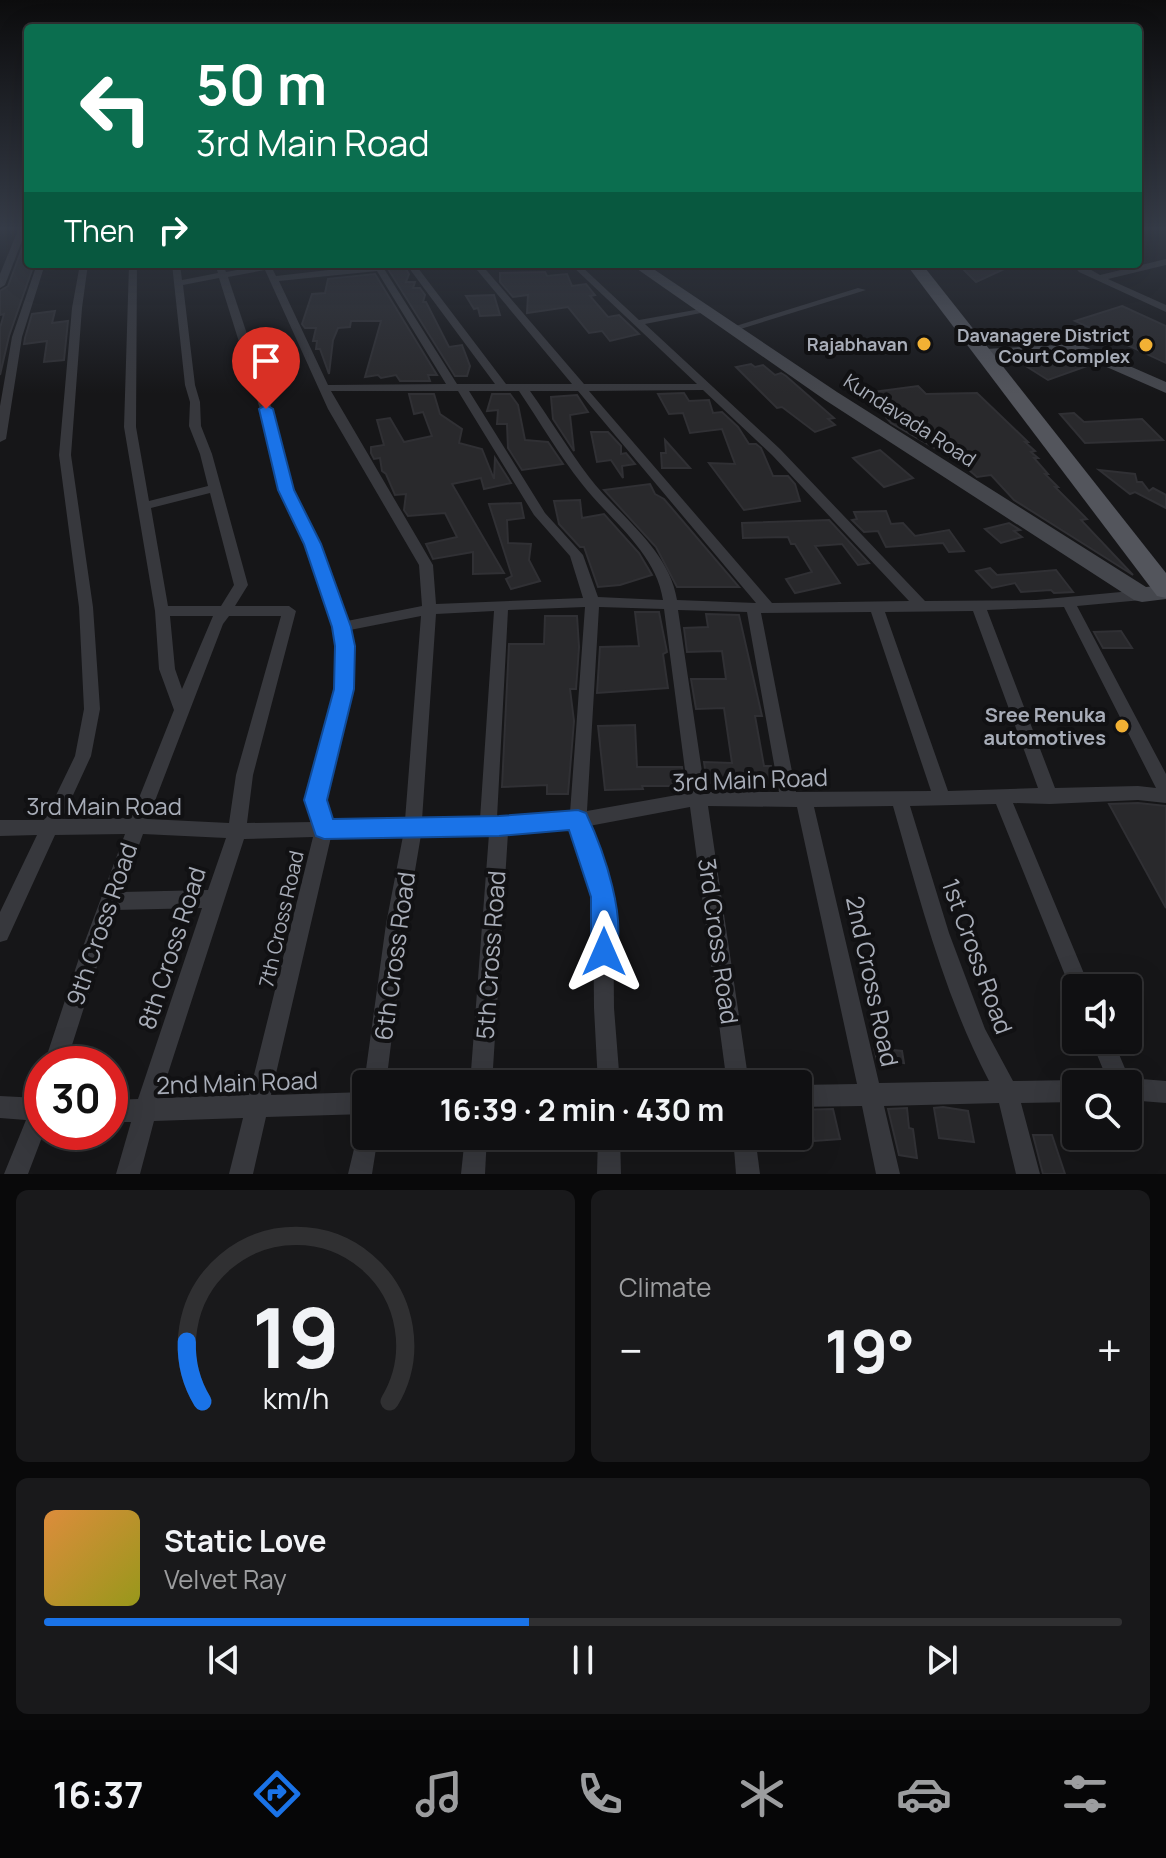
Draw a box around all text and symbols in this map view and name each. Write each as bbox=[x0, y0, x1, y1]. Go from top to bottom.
text: 50 m bbox=[196, 45, 327, 122]
icon: left bbox=[64, 56, 168, 160]
text: 3rd Main Road bbox=[196, 118, 430, 167]
icon: right bbox=[151, 208, 195, 252]
text: Then bbox=[64, 210, 135, 251]
place label: Davanagere District Court Complex bbox=[957, 323, 1130, 368]
pin bbox=[232, 327, 300, 409]
place label: Rajabhavan bbox=[807, 332, 908, 356]
marker: Rajabhavan bbox=[915, 335, 933, 353]
marker: Davanagere District Court Complex bbox=[1137, 336, 1155, 354]
icon: arrive bbox=[244, 339, 288, 383]
street label: Kundavada Road bbox=[839, 367, 981, 473]
place label: Sree Renuka automotives bbox=[984, 701, 1106, 751]
marker: Sree Renuka automotives bbox=[1113, 717, 1131, 735]
street label: 3rd Main Road bbox=[672, 760, 828, 798]
street label: 3rd Main Road bbox=[26, 789, 182, 822]
street label: 9th Cross Road bbox=[58, 838, 144, 1010]
street label: 7th Cross Road bbox=[252, 848, 310, 990]
street label: 3rd Cross Road bbox=[691, 856, 747, 1026]
street label: 8th Cross Road bbox=[129, 862, 213, 1034]
street label: 6th Cross Road bbox=[366, 869, 422, 1043]
street label: 5th Cross Road bbox=[468, 870, 512, 1040]
street label: 1st Cross Road bbox=[935, 874, 1021, 1038]
street label: 2nd Cross Road bbox=[839, 893, 907, 1069]
position arrow bbox=[562, 910, 646, 994]
map controls bbox=[1062, 974, 1142, 1150]
button: sound bbox=[1062, 974, 1142, 1054]
speed limit sign: 30 bbox=[24, 1046, 128, 1150]
street label: 2nd Main Road bbox=[156, 1063, 318, 1101]
button: search bbox=[1062, 1070, 1142, 1150]
text: 16:39 · 2 min · 430 m bbox=[440, 1089, 724, 1130]
text: Climate bbox=[619, 1269, 711, 1305]
text: 19 bbox=[251, 1279, 340, 1393]
text: 19° bbox=[824, 1309, 915, 1391]
text: − bbox=[619, 1320, 643, 1380]
text: + bbox=[1097, 1320, 1122, 1380]
text: km/h bbox=[262, 1379, 329, 1418]
text: Static Love bbox=[164, 1520, 327, 1561]
text: Velvet Ray bbox=[164, 1561, 287, 1597]
icon: previous bbox=[202, 1638, 246, 1682]
icon: pause bbox=[561, 1638, 605, 1682]
icon: next bbox=[920, 1638, 964, 1682]
icon: directions bbox=[249, 1766, 305, 1822]
icon: music bbox=[411, 1766, 467, 1822]
icon: phone bbox=[572, 1766, 628, 1822]
icon: climate bbox=[734, 1766, 790, 1822]
icon: car bbox=[896, 1766, 952, 1822]
icon: filters bbox=[1057, 1766, 1113, 1822]
text: 16:37 bbox=[53, 1770, 143, 1819]

